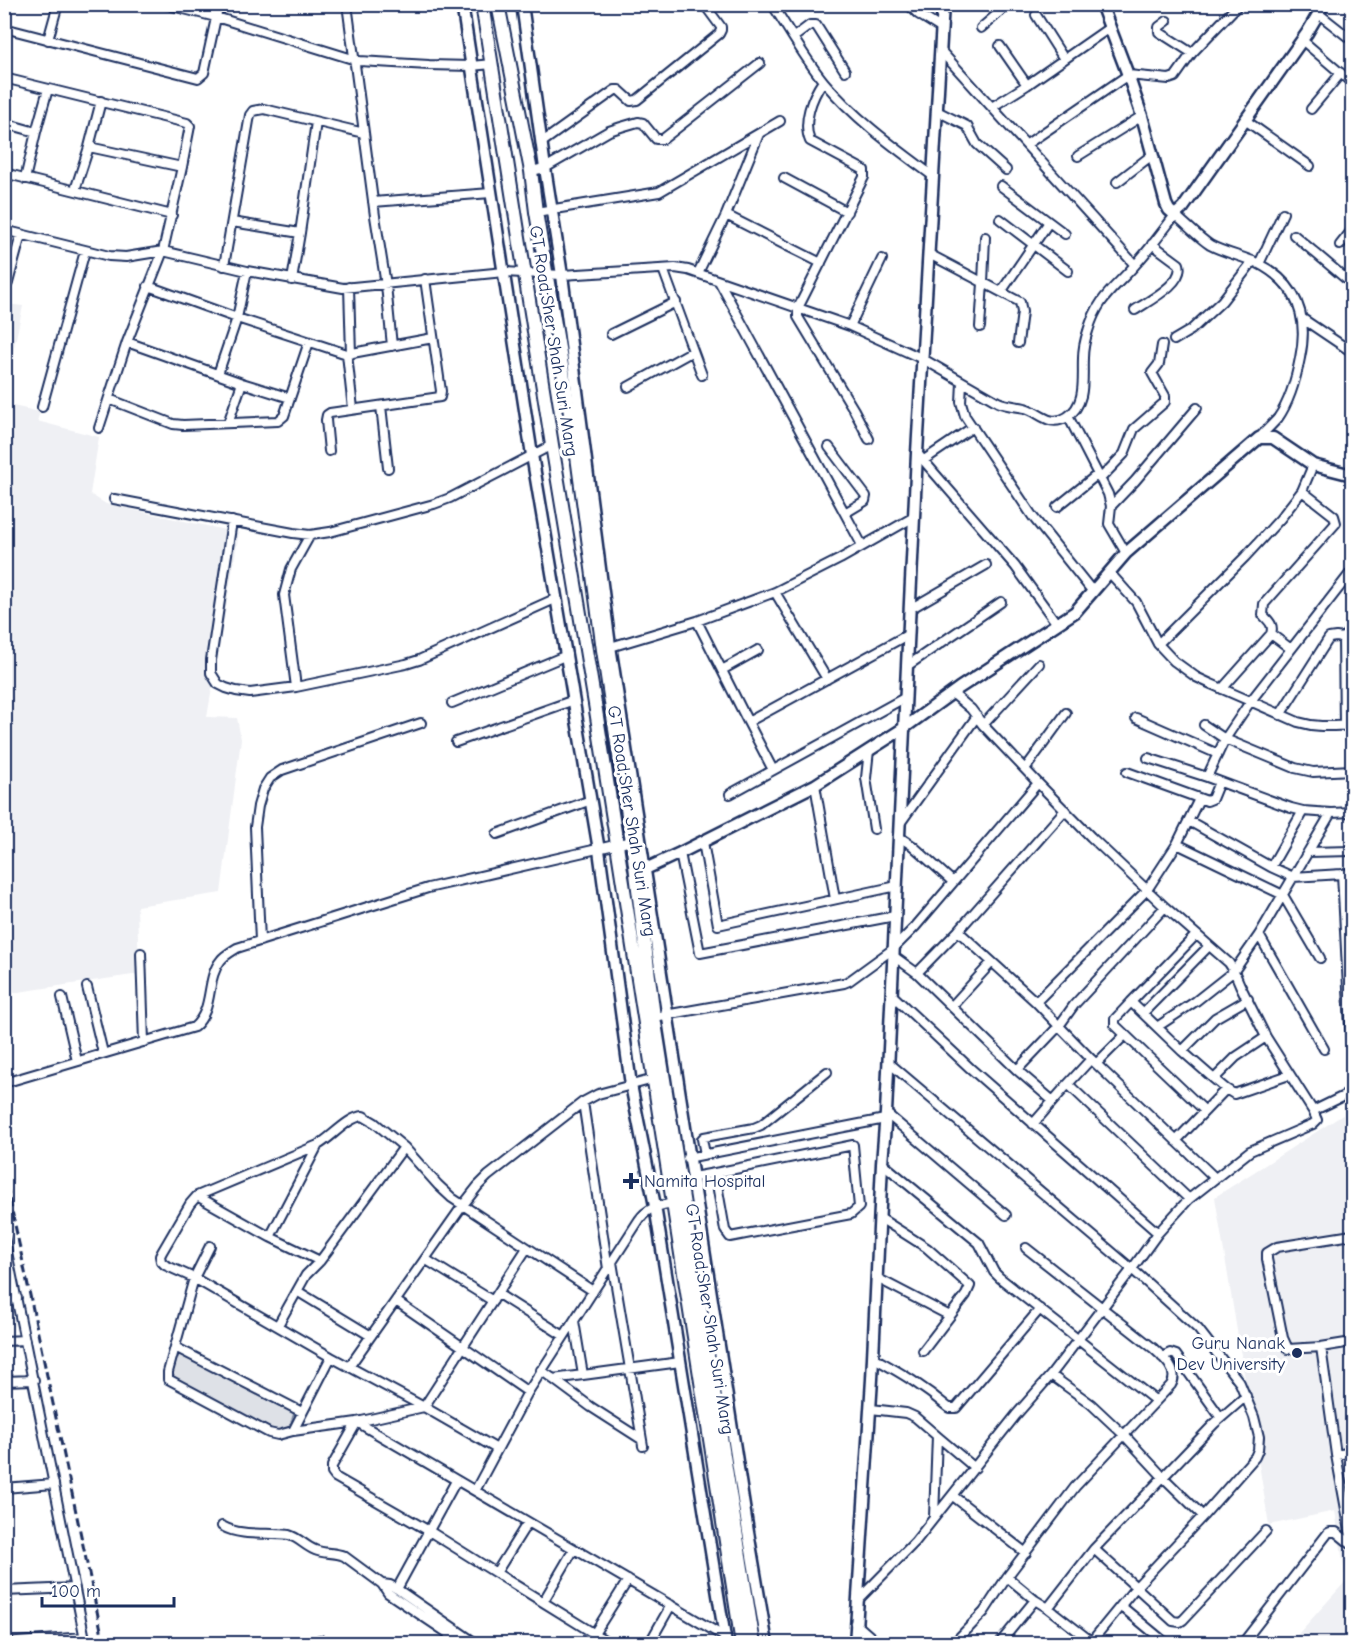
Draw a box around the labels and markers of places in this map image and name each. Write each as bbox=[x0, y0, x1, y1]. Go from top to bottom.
place label: Namita Hospital bbox=[644, 1171, 765, 1192]
marker: Namita Hospital bbox=[622, 1172, 640, 1190]
place label: Guru Nanak Dev University bbox=[1177, 1333, 1286, 1375]
marker: Guru Nanak Dev University bbox=[1290, 1346, 1304, 1360]

